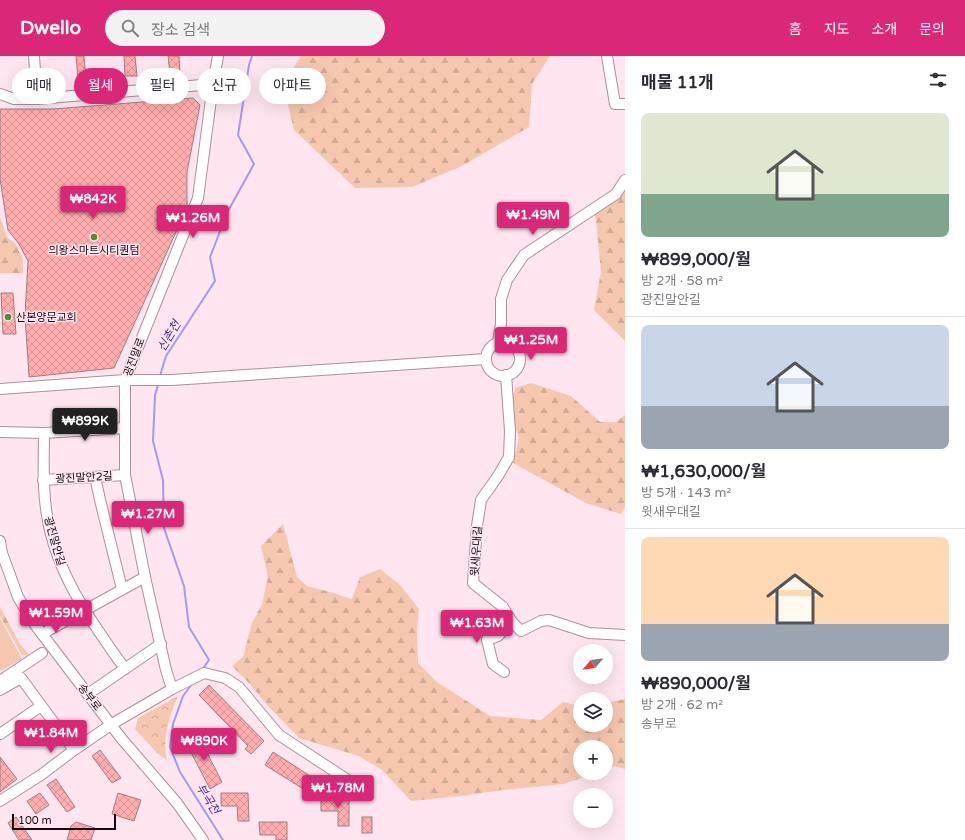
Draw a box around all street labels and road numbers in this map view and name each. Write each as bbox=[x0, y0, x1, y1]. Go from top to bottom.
street label: 광진말로 bbox=[121, 336, 148, 378]
street label: 광진말안2길 bbox=[55, 470, 113, 485]
street label: 광진말안길 bbox=[41, 515, 68, 567]
street label: 윗새우대길 bbox=[468, 525, 485, 577]
street label: 송부로 bbox=[75, 681, 104, 713]

